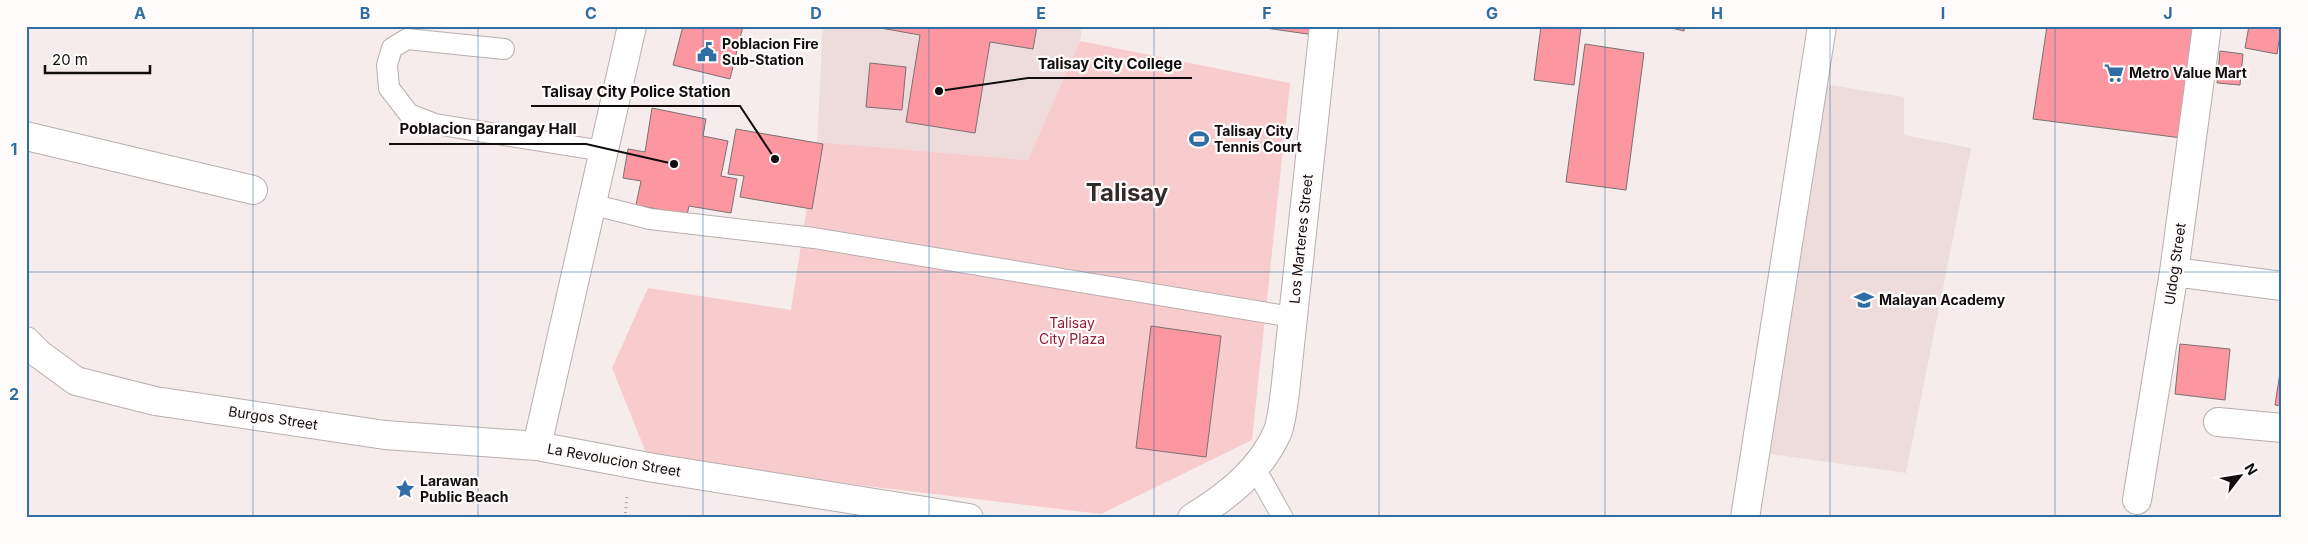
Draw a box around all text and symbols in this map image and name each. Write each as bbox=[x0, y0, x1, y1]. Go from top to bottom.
text: A bbox=[134, 3, 146, 23]
text: B bbox=[360, 3, 370, 23]
text: C bbox=[585, 3, 597, 23]
text: D bbox=[810, 3, 822, 23]
text: E bbox=[1036, 3, 1046, 23]
text: F bbox=[1262, 3, 1272, 23]
text: G bbox=[1486, 3, 1498, 23]
text: H bbox=[1711, 3, 1723, 23]
text: I bbox=[1941, 3, 1945, 23]
text: J bbox=[2163, 3, 2173, 23]
place label: Poblacion Fire Sub-Station bbox=[722, 35, 819, 68]
public building icon: Poblacion Fire Sub-Station bbox=[696, 41, 718, 63]
scale bar bbox=[45, 42, 150, 74]
callout: Talisay City College bbox=[1028, 48, 1192, 78]
text: 20 m bbox=[52, 50, 88, 69]
text: Talisay City College bbox=[1038, 54, 1182, 73]
supermarket icon: Metro Value Mart bbox=[2103, 62, 2125, 84]
place label: Metro Value Mart bbox=[2129, 64, 2247, 81]
callout: Talisay City Police Station bbox=[531, 76, 740, 106]
text: Talisay City Police Station bbox=[541, 82, 731, 101]
callout: Poblacion Barangay Hall bbox=[389, 114, 586, 144]
text: Poblacion Barangay Hall bbox=[399, 119, 577, 138]
place label: Talisay City Tennis Court bbox=[1214, 122, 1302, 155]
sports icon: Talisay City Tennis Court bbox=[1188, 128, 1210, 150]
text: 1 bbox=[11, 139, 17, 159]
street label: Los Marteres Street bbox=[1285, 173, 1316, 305]
district label: Talisay bbox=[1086, 178, 1169, 207]
street label: Uldog Street bbox=[2160, 221, 2189, 306]
school or university icon: Malayan Academy bbox=[1853, 289, 1875, 311]
place label: Malayan Academy bbox=[1879, 291, 2006, 308]
park label: Talisay City Plaza bbox=[1039, 314, 1105, 347]
text: 2 bbox=[9, 384, 19, 404]
street label: Burgos Street bbox=[227, 402, 319, 433]
street label: La Revolucion Street bbox=[546, 439, 683, 480]
north arrow bbox=[2216, 452, 2266, 502]
text: N bbox=[2242, 460, 2262, 478]
place label: Larawan Public Beach bbox=[420, 472, 509, 505]
place icon: Larawan Public Beach bbox=[394, 478, 416, 500]

